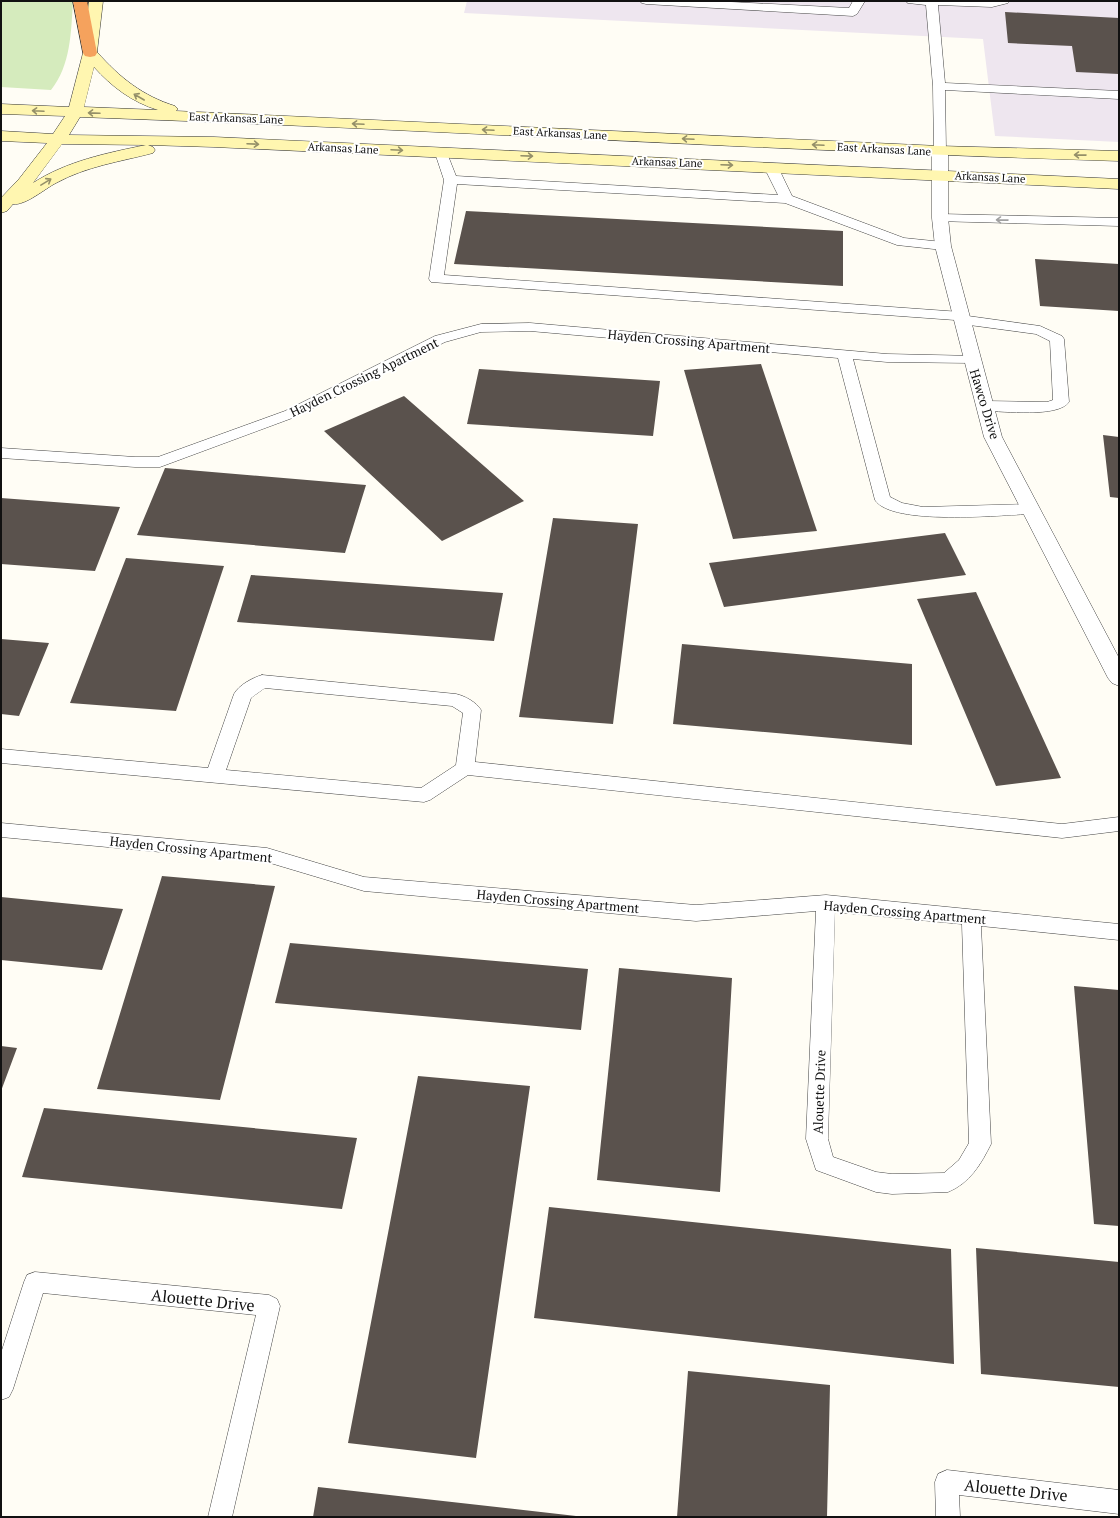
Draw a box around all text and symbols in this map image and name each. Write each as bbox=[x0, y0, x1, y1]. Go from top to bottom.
one-way arrow bbox=[133, 93, 145, 101]
one-way arrow bbox=[32, 107, 45, 114]
street label: East Arkansas Lane bbox=[189, 109, 284, 127]
one-way arrow bbox=[88, 110, 101, 117]
one-way arrow bbox=[352, 120, 365, 127]
street label: East Arkansas Lane bbox=[513, 124, 608, 142]
one-way arrow bbox=[482, 126, 495, 134]
one-way arrow bbox=[682, 136, 695, 143]
street label: Arkansas Lane bbox=[307, 139, 379, 157]
one-way arrow bbox=[246, 140, 259, 147]
street label: East Arkansas Lane bbox=[837, 140, 932, 158]
one-way arrow bbox=[812, 142, 825, 149]
one-way arrow bbox=[390, 147, 403, 154]
one-way arrow bbox=[1074, 151, 1087, 159]
one-way arrow bbox=[520, 153, 533, 160]
street label: Arkansas Lane bbox=[631, 154, 703, 170]
one-way arrow bbox=[720, 161, 733, 169]
street label: Arkansas Lane bbox=[954, 168, 1026, 186]
one-way arrow bbox=[40, 178, 51, 186]
one-way arrow bbox=[996, 216, 1009, 224]
street label: Hayden Crossing Apartment bbox=[607, 325, 771, 357]
street label: Hayden Crossing Apartment bbox=[287, 333, 442, 421]
street label: Hawco Drive bbox=[966, 367, 1004, 441]
street label: Hayden Crossing Apartment bbox=[109, 832, 273, 867]
street label: Hayden Crossing Apartment bbox=[476, 885, 640, 917]
street label: Hayden Crossing Apartment bbox=[823, 896, 987, 928]
street label: Alouette Drive bbox=[809, 1050, 829, 1134]
street label: Alouette Drive bbox=[150, 1284, 256, 1316]
street label: Alouette Drive bbox=[963, 1474, 1069, 1506]

